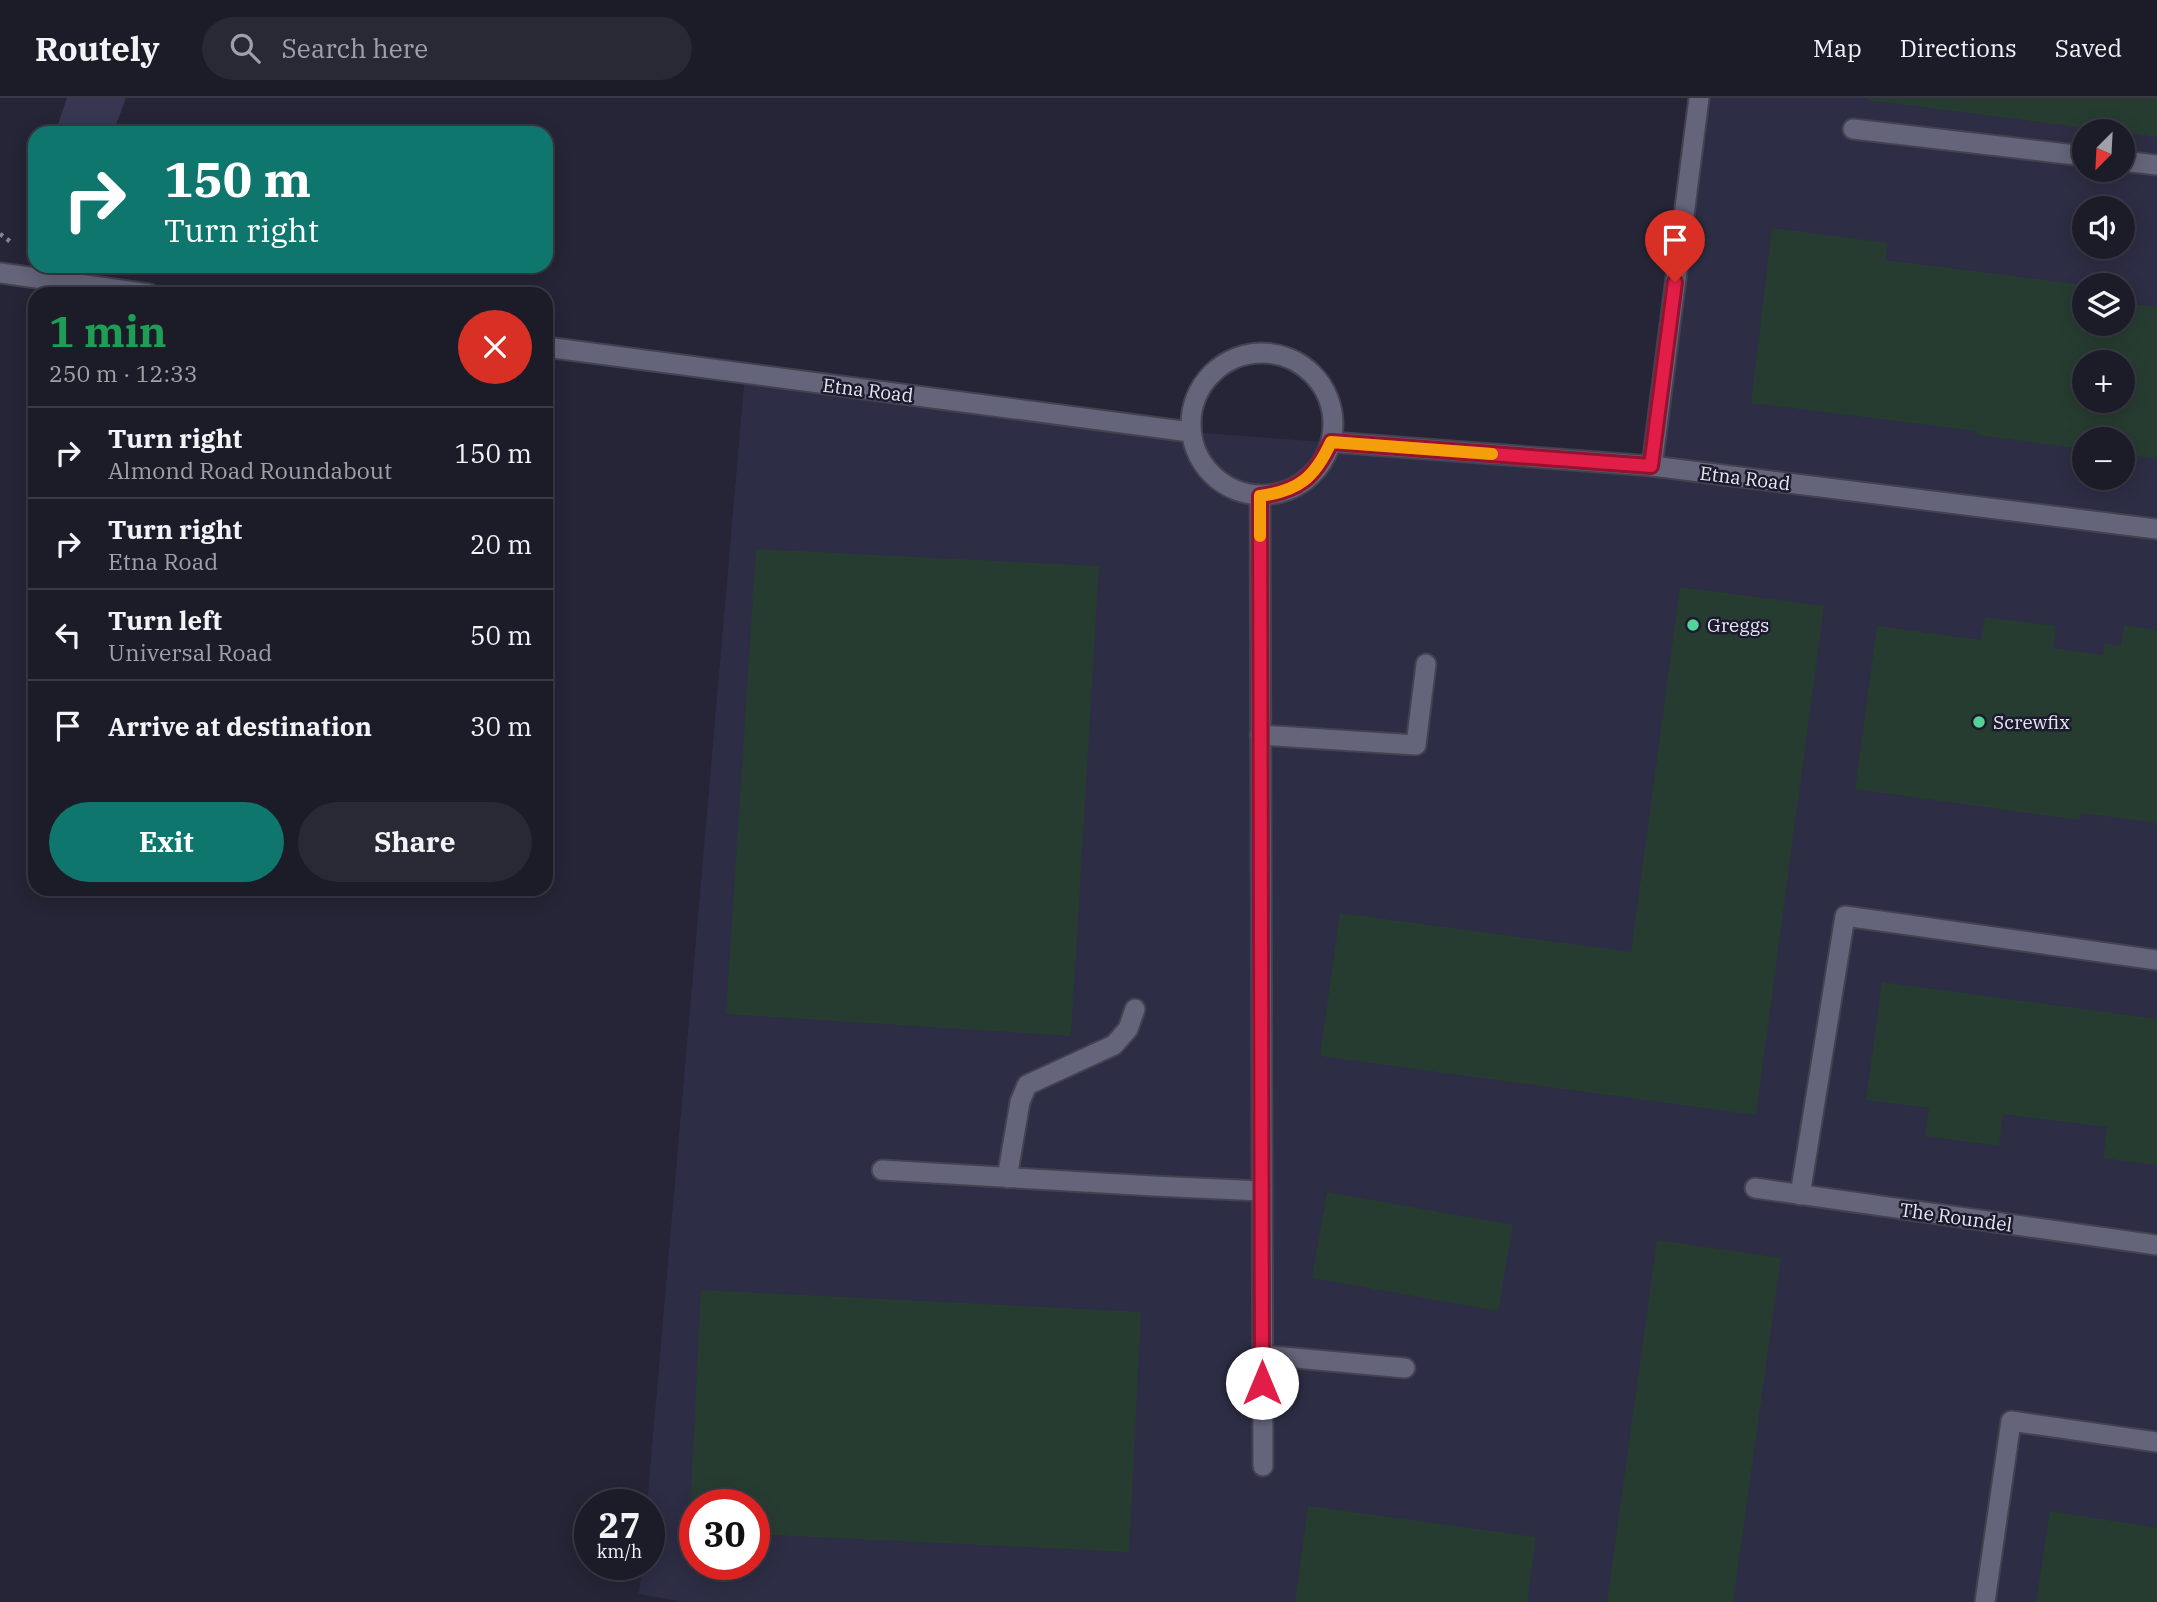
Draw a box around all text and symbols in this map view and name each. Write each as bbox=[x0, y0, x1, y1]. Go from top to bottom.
search box bbox=[202, 17, 692, 80]
text: Routely bbox=[35, 27, 160, 70]
icon: search bbox=[226, 29, 264, 67]
text: Search here bbox=[282, 31, 428, 65]
text: Map bbox=[1813, 32, 1862, 64]
text: Directions bbox=[1900, 32, 2017, 64]
text: Saved bbox=[2055, 32, 2122, 64]
north arrow bbox=[2072, 119, 2135, 182]
map controls bbox=[2072, 119, 2135, 490]
text: 150 m bbox=[164, 147, 311, 210]
icon: right bbox=[49, 154, 140, 245]
button: sound bbox=[2072, 196, 2135, 259]
text: Turn right bbox=[164, 209, 319, 251]
pin bbox=[1645, 210, 1705, 282]
icon: arrive bbox=[1656, 221, 1694, 259]
button: layers bbox=[2072, 273, 2135, 336]
text: 1 min bbox=[49, 304, 167, 359]
button: close bbox=[458, 310, 532, 384]
button: + bbox=[2072, 350, 2135, 413]
text: 250 m · 12:33 bbox=[49, 358, 198, 388]
street label: Etna Road bbox=[821, 373, 915, 407]
text: Turn right bbox=[108, 421, 242, 455]
button: − bbox=[2072, 427, 2135, 490]
icon: right bbox=[49, 434, 87, 472]
text: 150 m bbox=[454, 436, 532, 470]
text: Almond Road Roundabout bbox=[108, 455, 392, 485]
street label: Etna Road bbox=[1698, 461, 1792, 495]
text: Turn right bbox=[108, 512, 242, 546]
icon: right bbox=[49, 525, 87, 563]
text: 20 m bbox=[470, 527, 532, 561]
text: Etna Road bbox=[108, 546, 218, 576]
text: Turn left bbox=[108, 603, 222, 637]
place label: Greggs bbox=[1707, 613, 1769, 637]
icon: left bbox=[49, 616, 87, 654]
marker: Greggs bbox=[1685, 617, 1701, 633]
text: 50 m bbox=[470, 618, 532, 652]
text: Universal Road bbox=[108, 637, 272, 667]
icon: arrive bbox=[49, 707, 87, 745]
text: Arrive at destination bbox=[108, 709, 372, 743]
text: 30 m bbox=[470, 709, 532, 743]
place label: Screwfix bbox=[1993, 710, 2070, 734]
marker: Screwfix bbox=[1971, 714, 1987, 730]
button: Exit bbox=[49, 802, 284, 882]
button: Share bbox=[298, 802, 532, 882]
street label: The Roundel bbox=[1898, 1197, 2014, 1237]
position arrow bbox=[1225, 1346, 1299, 1420]
speed limit sign: 30 bbox=[679, 1489, 770, 1580]
text: 27 bbox=[598, 1502, 641, 1548]
text: km/h bbox=[597, 1540, 642, 1563]

